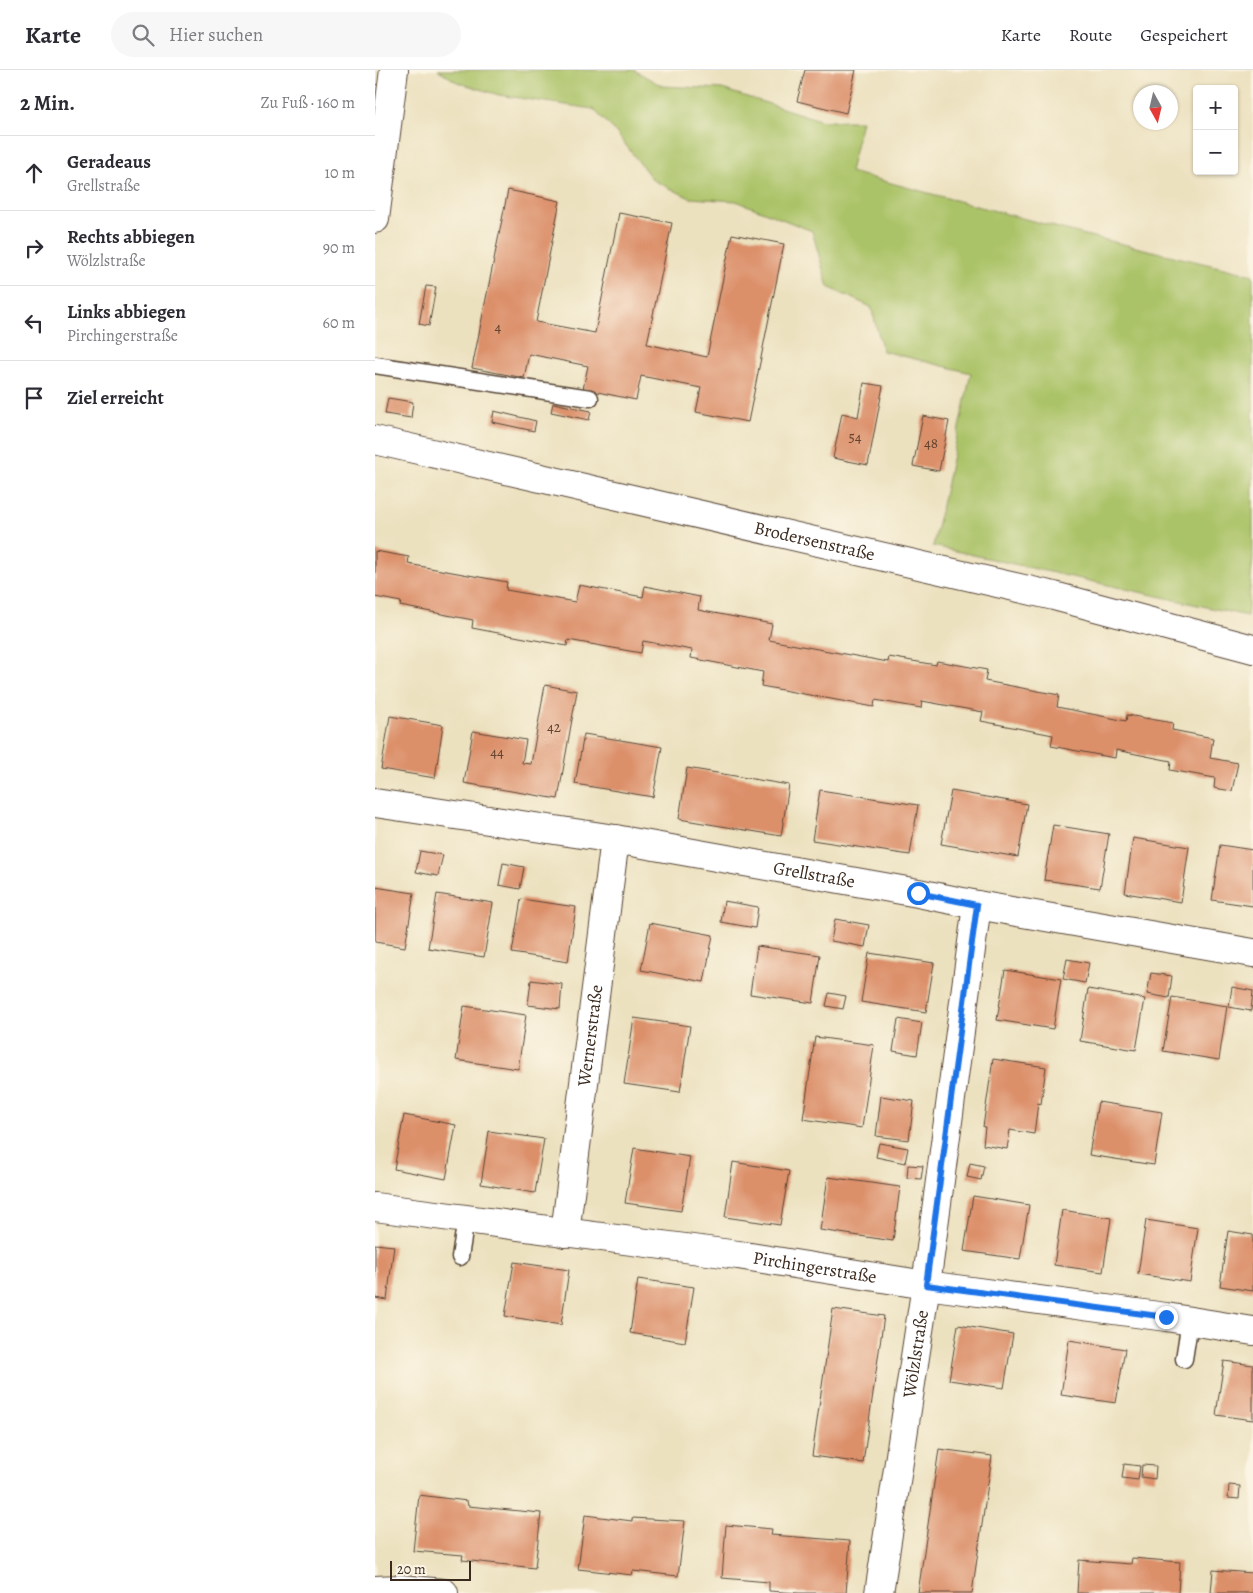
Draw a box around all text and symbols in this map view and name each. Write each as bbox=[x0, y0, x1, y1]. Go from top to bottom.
search box bbox=[111, 12, 461, 57]
text: Karte bbox=[25, 19, 81, 51]
icon: search bbox=[129, 21, 157, 49]
text: Hier suchen bbox=[169, 22, 263, 48]
text: Karte bbox=[1001, 23, 1041, 47]
text: Route bbox=[1069, 23, 1112, 47]
text: Gespeichert bbox=[1140, 23, 1228, 47]
north arrow bbox=[1133, 85, 1178, 130]
map controls bbox=[1193, 85, 1238, 175]
button: + bbox=[1193, 85, 1238, 130]
text: 2 Min. bbox=[20, 89, 75, 117]
text: Zu Fuß · 160 m bbox=[261, 92, 355, 114]
button: − bbox=[1193, 130, 1238, 175]
text: Geradeaus bbox=[67, 149, 151, 175]
icon: ahead bbox=[20, 159, 48, 187]
text: 10 m bbox=[325, 162, 355, 184]
text: Grellstraße bbox=[67, 175, 140, 197]
text: Rechts abbiegen bbox=[67, 224, 195, 250]
icon: right bbox=[20, 234, 48, 262]
text: 90 m bbox=[323, 237, 355, 259]
text: Wölzlstraße bbox=[67, 250, 146, 272]
text: Links abbiegen bbox=[67, 299, 186, 325]
icon: left bbox=[20, 309, 48, 337]
text: 60 m bbox=[323, 312, 355, 334]
house number: 4 bbox=[495, 317, 502, 337]
text: Pirchingerstraße bbox=[67, 325, 178, 347]
icon: arrive bbox=[20, 384, 48, 412]
text: Ziel erreicht bbox=[67, 385, 164, 411]
house number: 54 bbox=[848, 427, 862, 447]
house number: 48 bbox=[924, 433, 938, 453]
street label: Brodersenstraße bbox=[752, 516, 877, 566]
house number: 42 bbox=[547, 717, 561, 737]
house number: 44 bbox=[490, 742, 504, 762]
street label: Grellstraße bbox=[772, 855, 857, 894]
route start bbox=[907, 882, 930, 905]
street label: Wernerstraße bbox=[572, 983, 608, 1089]
street label: Pirchingerstraße bbox=[751, 1246, 878, 1289]
route end bbox=[1155, 1306, 1178, 1329]
street label: Wölzlstraße bbox=[897, 1308, 934, 1400]
scale bar bbox=[390, 1558, 471, 1581]
text: 20 m bbox=[397, 1560, 426, 1579]

